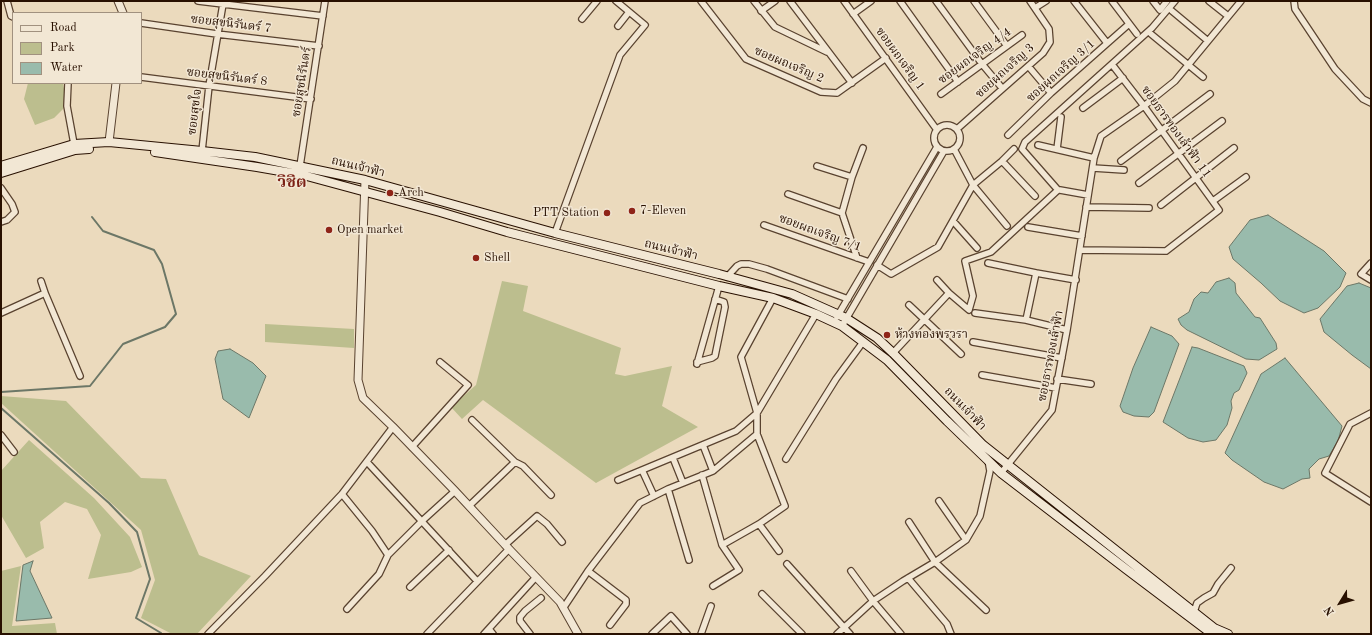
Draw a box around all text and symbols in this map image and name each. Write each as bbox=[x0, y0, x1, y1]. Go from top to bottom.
legend bbox=[12, 12, 142, 84]
street label: ซอยสุขนิรันดร์ 7 bbox=[190, 12, 272, 36]
text: Road bbox=[50, 22, 77, 34]
street label: ซอยผถเจริญ 1 bbox=[872, 25, 928, 93]
street label: ซอยผถเจริญ 4/4 bbox=[936, 25, 1014, 87]
street label: ซอยผถเจริญ 3/1 bbox=[1024, 37, 1098, 105]
street label: ซอยผถเจริญ 3 bbox=[973, 41, 1037, 101]
text: Park bbox=[50, 42, 75, 54]
street label: ซอยผถเจริญ 2 bbox=[752, 44, 826, 86]
street label: ซอยสุขนิรันดร์ bbox=[289, 46, 315, 118]
text: Water bbox=[50, 62, 82, 74]
street label: ซอยสุขนิรันดร์ 8 bbox=[186, 65, 268, 89]
street label: ซอยธารทองเล้าฟ้า 11 bbox=[1138, 83, 1214, 181]
street label: ซอยสุขใจ bbox=[185, 88, 205, 136]
street label: ถนนเจ้าฟ้า bbox=[330, 153, 386, 181]
district label: วิชิต bbox=[277, 173, 307, 193]
place label: Arch bbox=[398, 186, 424, 200]
marker: Arch bbox=[385, 188, 395, 198]
place label: 7-Eleven bbox=[640, 204, 686, 218]
place label: PTT Station bbox=[533, 206, 599, 220]
marker: 7-Eleven bbox=[627, 206, 637, 216]
marker: PTT Station bbox=[602, 208, 612, 218]
street label: ซอยผถเจริญ 7/1 bbox=[777, 211, 863, 255]
place label: Open market bbox=[337, 223, 403, 237]
marker: Open market bbox=[324, 225, 334, 235]
street label: ถนนเจ้าฟ้า bbox=[643, 236, 699, 264]
place label: Shell bbox=[484, 251, 510, 265]
marker: Shell bbox=[471, 253, 481, 263]
street label: ซอยธารทองเล้าฟ้า bbox=[1035, 309, 1067, 403]
place label: ห้างทองพรวรา bbox=[895, 328, 968, 342]
marker: ห้างทองพรวรา bbox=[882, 330, 892, 340]
street label: ถนนเจ้าฟ้า bbox=[941, 384, 989, 434]
north arrow bbox=[1320, 583, 1360, 623]
text: N bbox=[1323, 604, 1337, 617]

